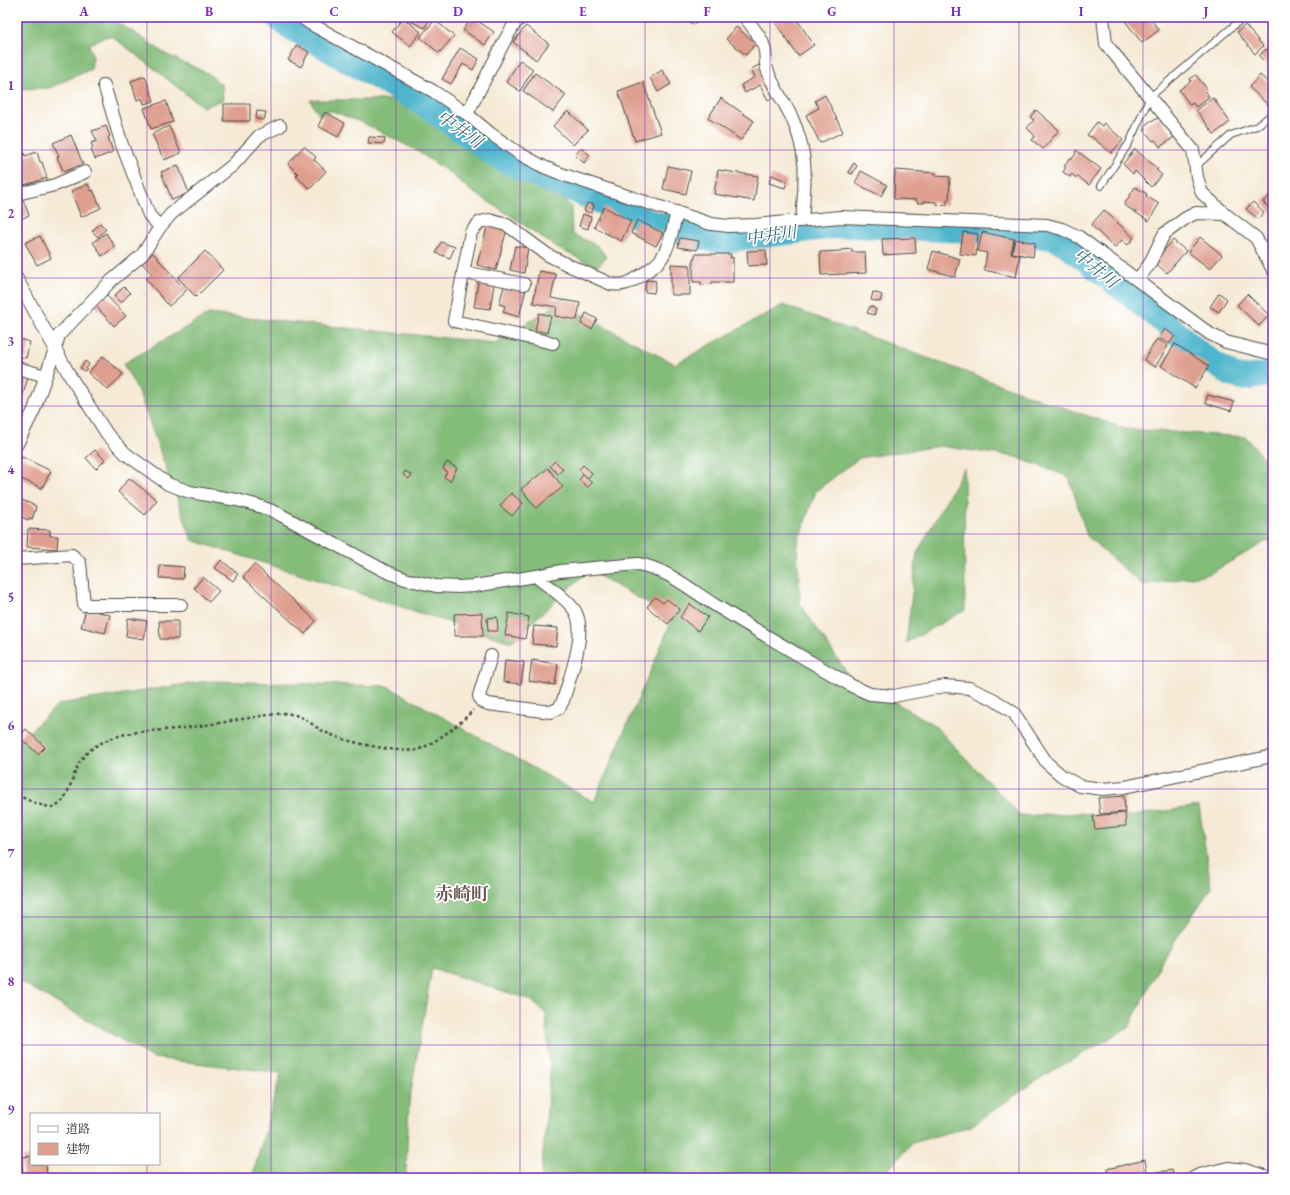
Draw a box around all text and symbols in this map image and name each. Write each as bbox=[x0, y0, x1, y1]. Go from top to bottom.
text: A bbox=[78, 3, 89, 20]
text: B bbox=[205, 3, 213, 20]
text: C bbox=[329, 3, 339, 20]
text: D bbox=[453, 3, 463, 20]
text: E bbox=[579, 3, 587, 20]
text: F bbox=[703, 3, 711, 20]
text: G bbox=[827, 3, 837, 20]
text: H bbox=[951, 3, 962, 20]
text: I bbox=[1079, 3, 1084, 20]
text: J bbox=[1202, 3, 1209, 20]
text: 1 bbox=[8, 77, 15, 94]
water label: 中井川 bbox=[433, 105, 489, 154]
text: 2 bbox=[8, 205, 15, 222]
water label: 中井川 bbox=[744, 220, 800, 249]
water label: 中井川 bbox=[1069, 243, 1124, 294]
text: 3 bbox=[8, 333, 15, 350]
text: 4 bbox=[8, 461, 15, 478]
text: 5 bbox=[8, 589, 14, 606]
text: 6 bbox=[8, 717, 15, 734]
text: 7 bbox=[8, 845, 15, 862]
district label: 赤崎町 bbox=[435, 882, 489, 905]
text: 8 bbox=[8, 973, 15, 990]
text: 9 bbox=[8, 1101, 15, 1118]
legend bbox=[30, 1113, 160, 1165]
text: 道路 bbox=[66, 1121, 90, 1137]
text: 建物 bbox=[66, 1141, 90, 1157]

